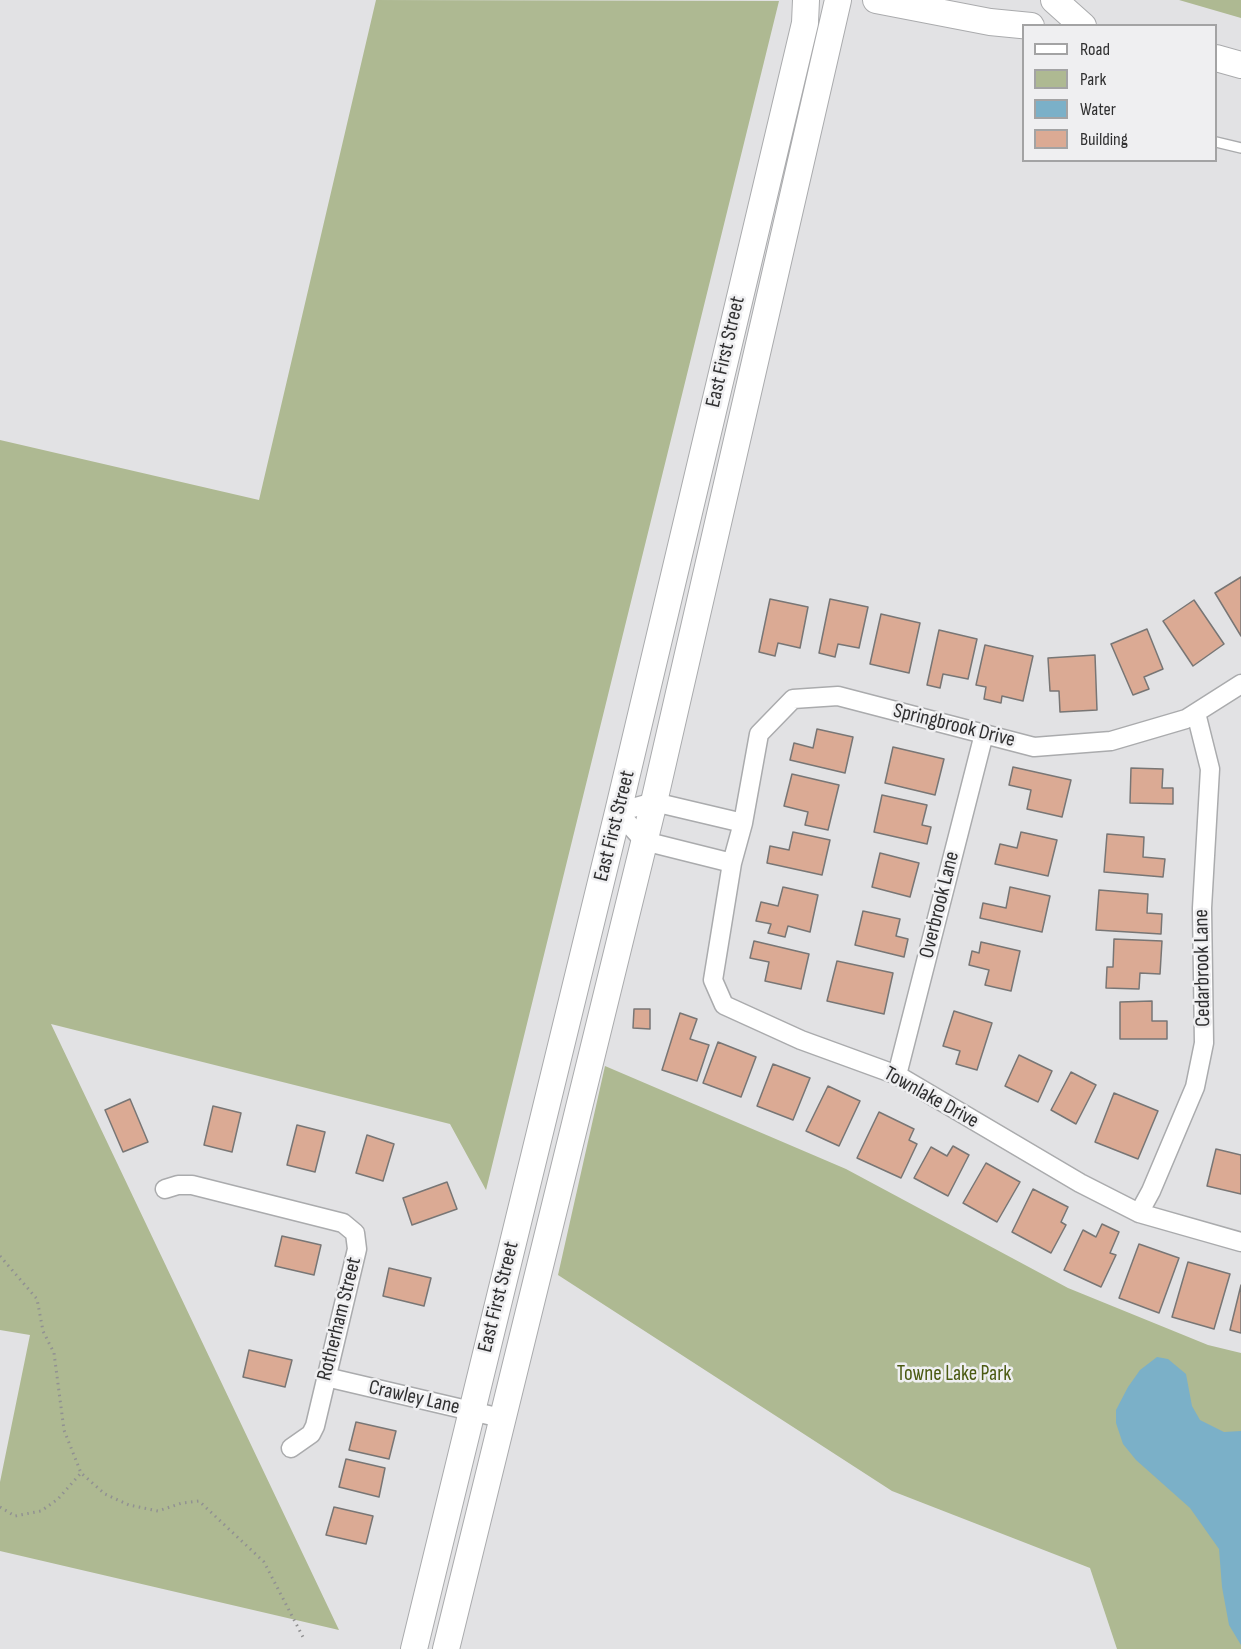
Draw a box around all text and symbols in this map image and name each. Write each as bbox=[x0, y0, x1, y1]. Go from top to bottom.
legend bbox=[1022, 24, 1217, 162]
text: Road bbox=[1080, 39, 1110, 60]
text: Park bbox=[1080, 69, 1106, 90]
text: Water bbox=[1080, 99, 1116, 120]
text: Building bbox=[1080, 129, 1128, 150]
street label: East First Street bbox=[701, 294, 751, 410]
street label: Springbrook Drive bbox=[890, 699, 1018, 753]
street label: East First Street bbox=[589, 768, 641, 884]
street label: Overbrook Lane bbox=[915, 849, 965, 961]
street label: Cedarbrook Lane bbox=[1189, 909, 1217, 1027]
street label: Townlake Drive bbox=[879, 1062, 983, 1134]
street label: East First Street bbox=[473, 1239, 525, 1355]
street label: Rotherham Street bbox=[313, 1255, 367, 1383]
park label: Towne Lake Park bbox=[897, 1362, 1011, 1388]
street label: Crawley Lane bbox=[366, 1375, 462, 1421]

